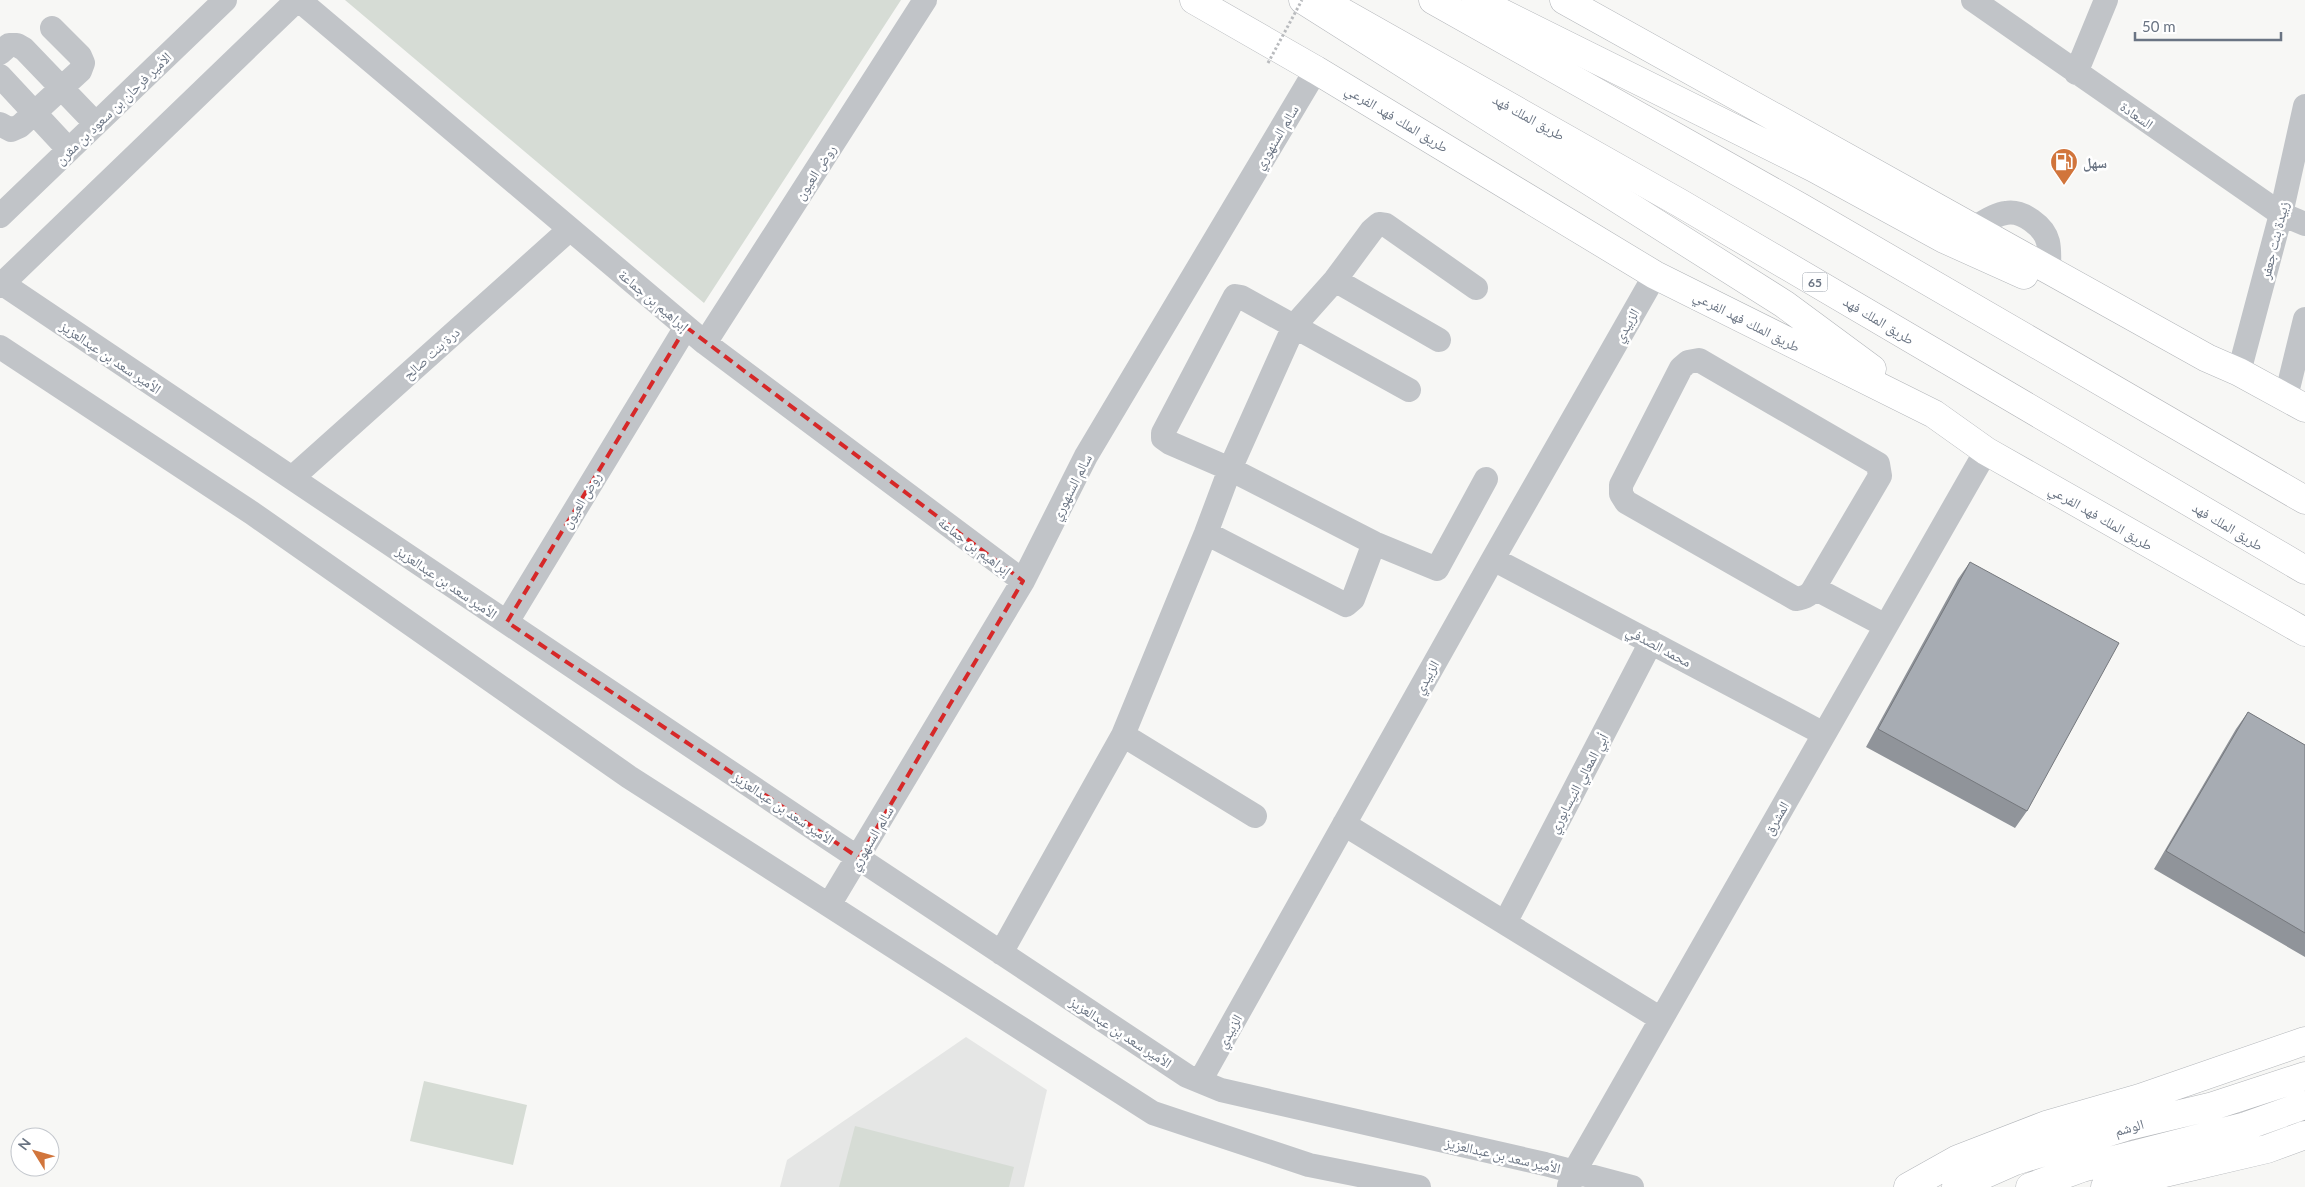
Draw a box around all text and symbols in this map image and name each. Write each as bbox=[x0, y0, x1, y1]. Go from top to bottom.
scale bar bbox=[2135, 10, 2281, 42]
text: 50 m bbox=[2142, 17, 2176, 35]
street label: الأمير فرحان بن سعود بن مقرن bbox=[51, 48, 175, 169]
street label: طريق الملك فهد الفرعي bbox=[1341, 81, 1452, 159]
street label: طريق الملك فهد bbox=[1489, 90, 1568, 145]
street label: السعادة bbox=[2117, 98, 2157, 132]
street label: سالم السنهوري bbox=[1250, 102, 1305, 174]
street label: روض العيون bbox=[791, 141, 840, 204]
fuel station icon: سهل bbox=[2049, 147, 2079, 186]
place label: سهل bbox=[2083, 154, 2107, 172]
street label: زبيدة بنت جعفر bbox=[2256, 200, 2293, 282]
street label: إبراهيم بن جماعة bbox=[614, 266, 693, 336]
road number: 65 bbox=[1802, 272, 1828, 292]
street label: طريق الملك فهد الفرعي bbox=[1689, 287, 1803, 358]
street label: طريق الملك فهد bbox=[1840, 292, 1917, 349]
street label: الزبيدي bbox=[1610, 305, 1645, 347]
street label: الأمير سعد بن عبدالعزيز bbox=[56, 316, 165, 398]
street label: درة بنت صالح bbox=[399, 323, 464, 384]
street label: سالم السنهوري bbox=[1047, 451, 1098, 525]
street label: روض العيون bbox=[558, 469, 605, 532]
street label: طريق الملك فهد الفرعي bbox=[2044, 480, 2156, 557]
street label: طريق الملك فهد bbox=[2189, 498, 2266, 555]
street label: إبراهيم بن جماعة bbox=[934, 513, 1015, 580]
street label: الأمير سعد بن عبدالعزيز bbox=[392, 541, 501, 623]
street label: محمد الصدفي bbox=[1622, 622, 1694, 673]
street label: الزبيدي bbox=[1410, 657, 1445, 699]
street label: أبي المعالي النيسابوري bbox=[1545, 730, 1615, 838]
street label: الأمير سعد بن عبدالعزيز bbox=[729, 767, 838, 849]
street label: المشرق bbox=[1760, 798, 1793, 838]
street label: سالم السنهوري bbox=[845, 803, 900, 875]
street label: الأمير سعد بن عبدالعزيز bbox=[1065, 992, 1175, 1072]
street label: الزبيدي bbox=[1213, 1011, 1248, 1053]
street label: الوشم bbox=[2113, 1115, 2146, 1141]
north arrow bbox=[10, 1127, 60, 1177]
street label: الأمير سعد بن عبدالعزيز bbox=[1442, 1133, 1562, 1178]
text: N bbox=[14, 1134, 34, 1153]

